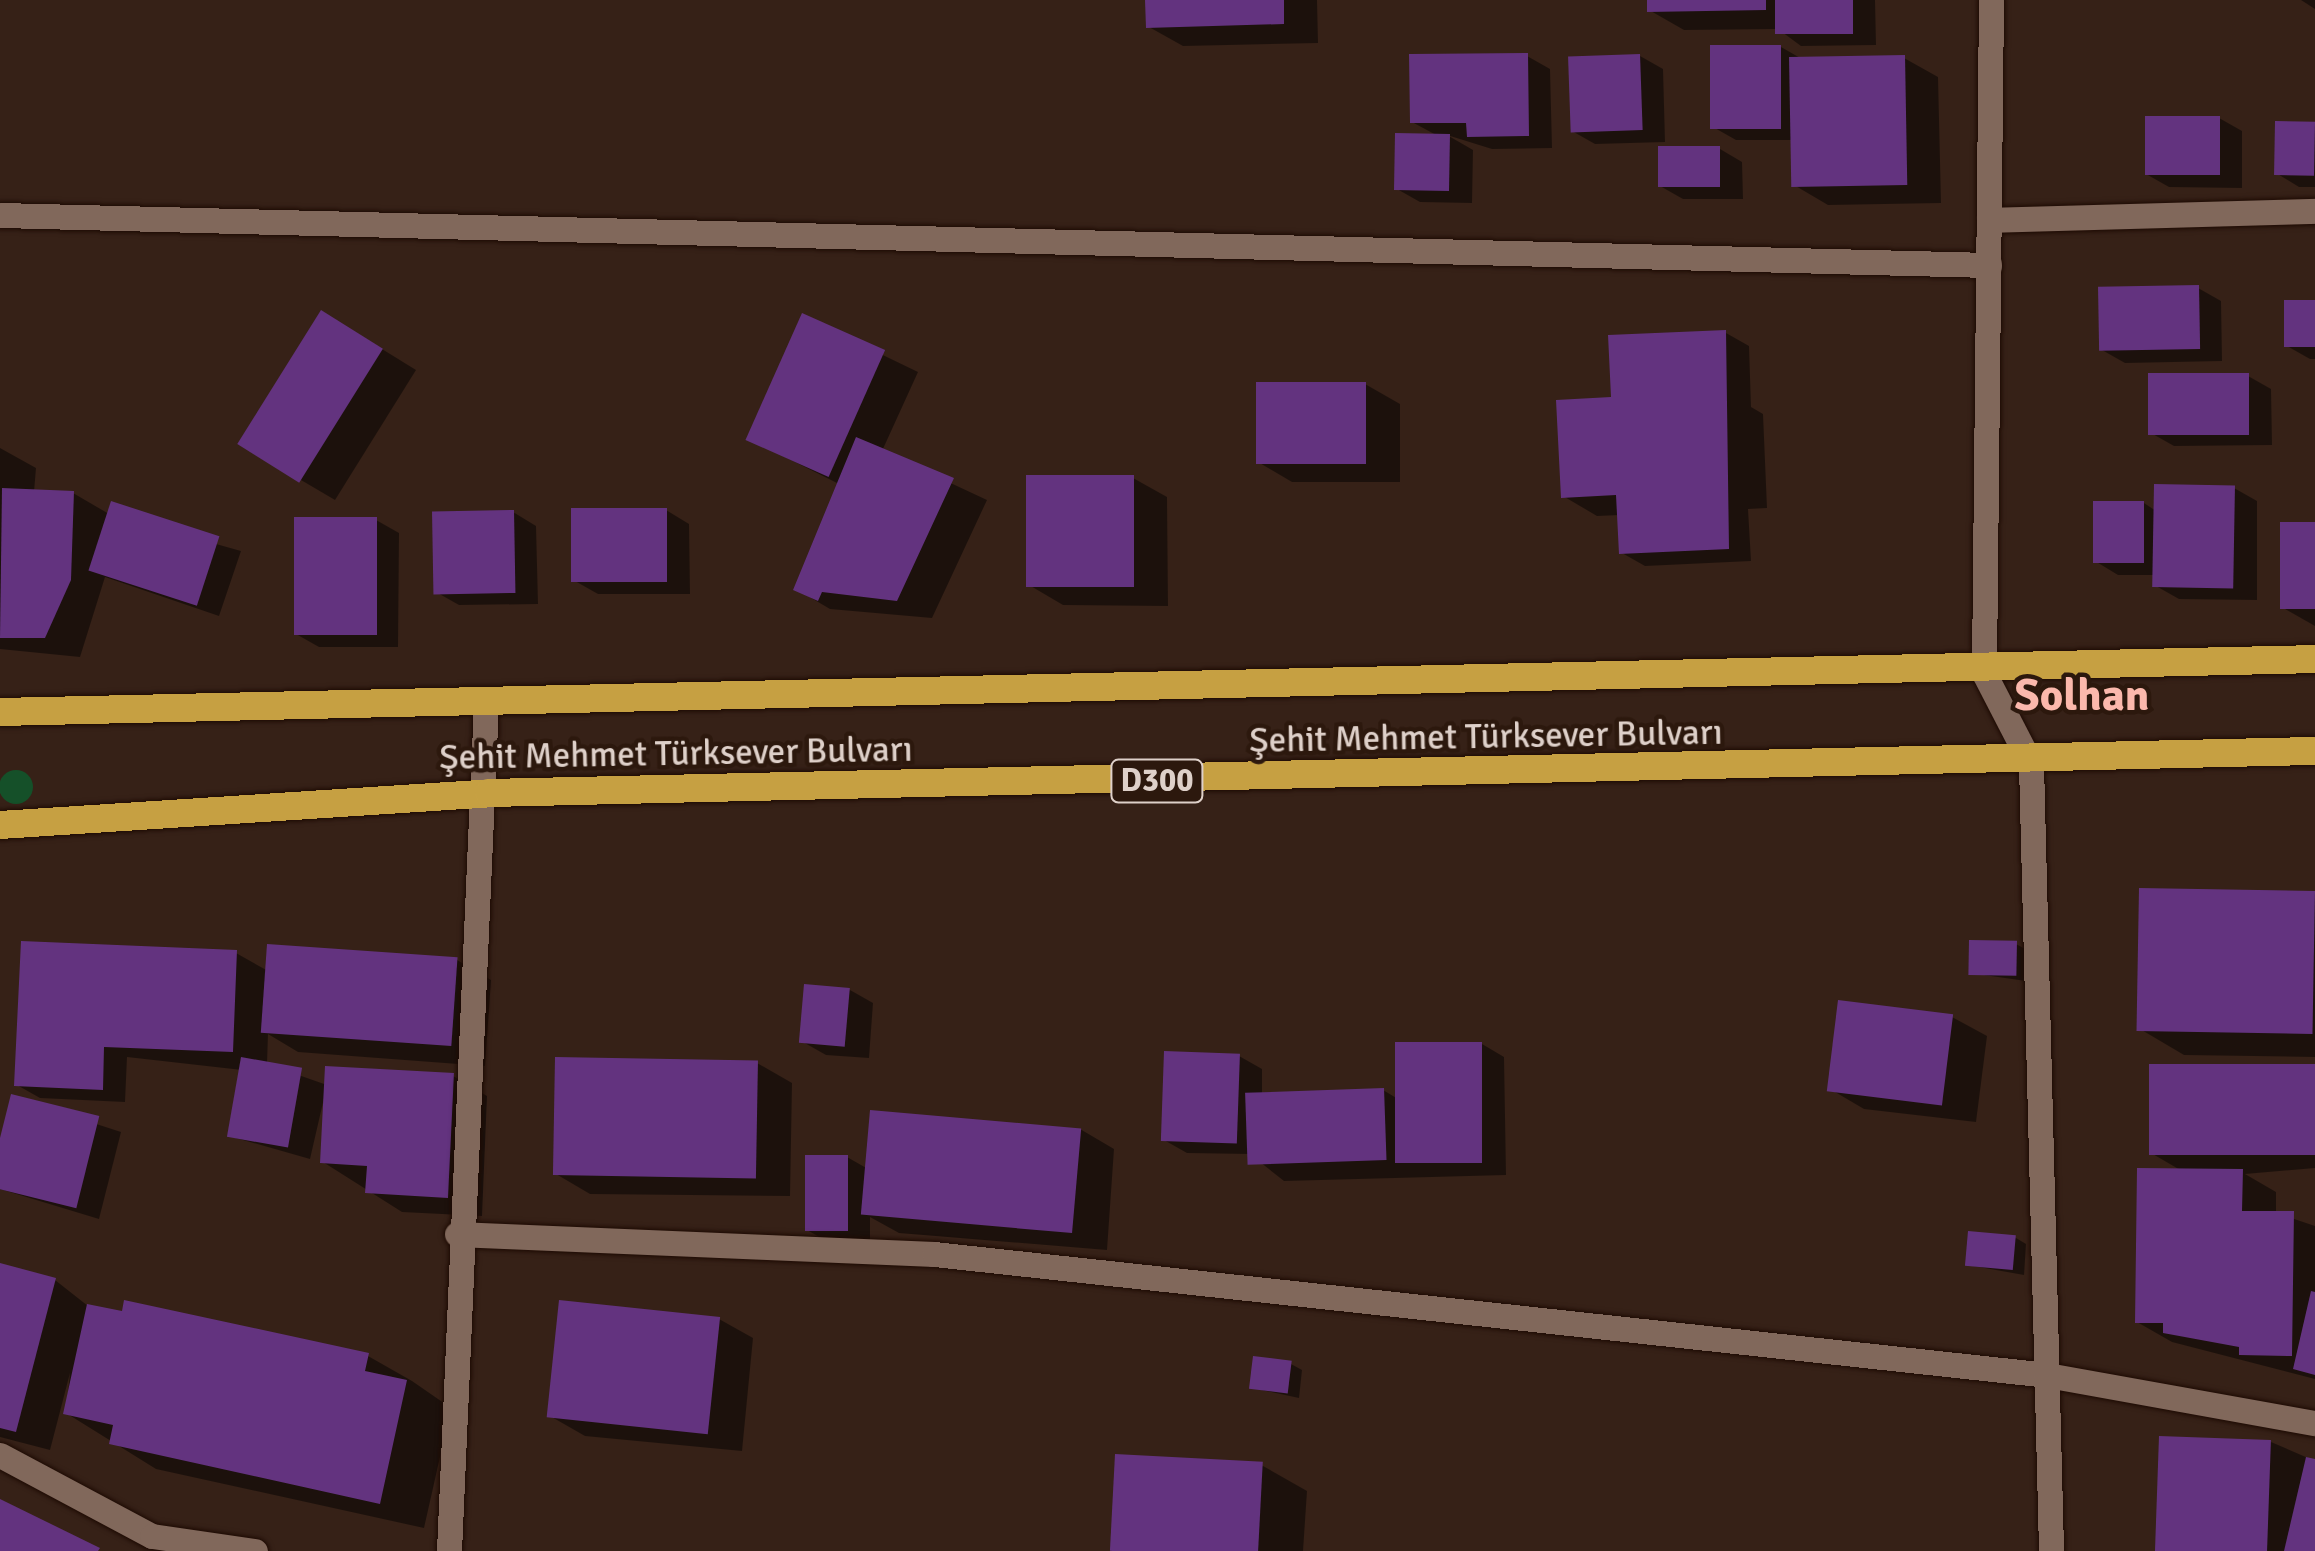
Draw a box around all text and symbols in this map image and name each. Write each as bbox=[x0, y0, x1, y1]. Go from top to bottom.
district label: Solhan bbox=[2015, 669, 2149, 723]
street label: Şehit Mehmet Türksever Bulvarı bbox=[1249, 712, 1723, 762]
street label: Şehit Mehmet Türksever Bulvarı bbox=[439, 729, 913, 779]
road number: D300 bbox=[1110, 754, 1204, 808]

